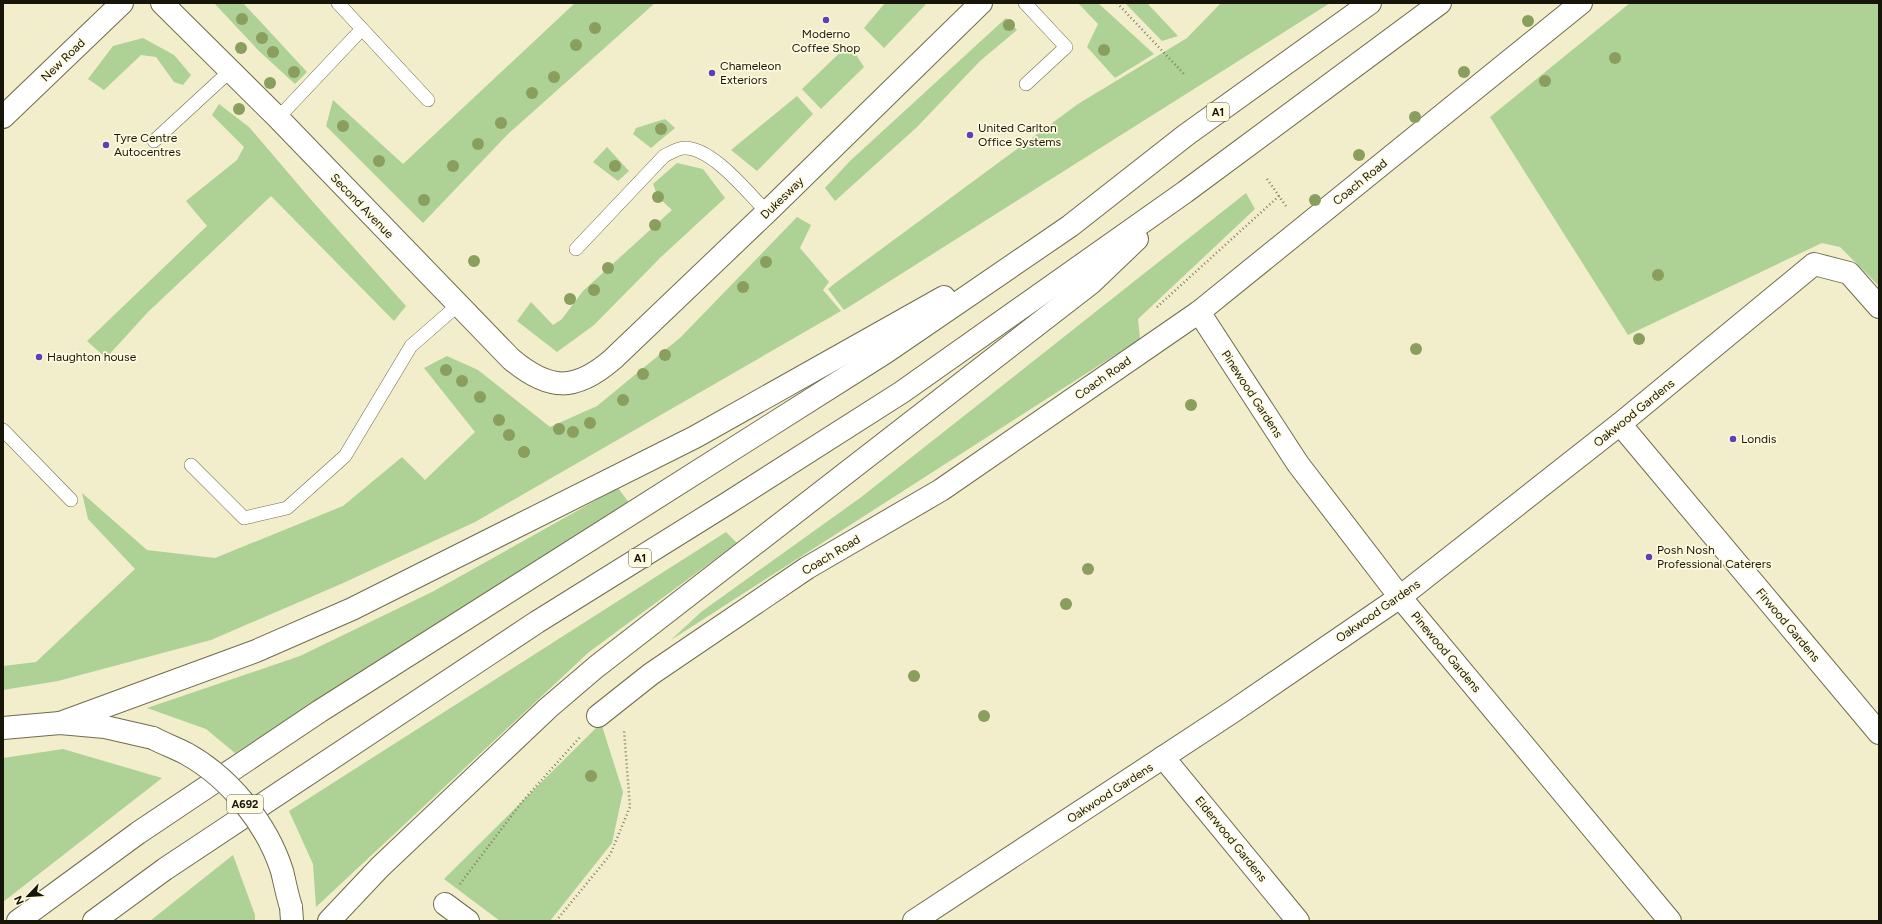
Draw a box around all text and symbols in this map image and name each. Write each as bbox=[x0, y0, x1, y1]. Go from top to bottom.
marker: Moderno Coffee Shop bbox=[821, 15, 831, 25]
place label: Moderno Coffee Shop bbox=[792, 27, 860, 55]
street label: New Road bbox=[38, 36, 88, 84]
place label: Chameleon Exteriors bbox=[720, 59, 781, 87]
marker: Chameleon Exteriors bbox=[707, 68, 717, 78]
road number: A1 bbox=[1207, 103, 1229, 121]
place label: United Carlton Office Systems bbox=[978, 121, 1062, 149]
marker: United Carlton Office Systems bbox=[965, 130, 975, 140]
place label: Tyre Centre Autocentres bbox=[114, 131, 181, 159]
marker: Tyre Centre Autocentres bbox=[101, 140, 111, 150]
street label: Coach Road bbox=[1330, 156, 1390, 208]
street label: Second Avenue bbox=[328, 171, 397, 242]
street label: Dukesway bbox=[758, 174, 807, 222]
street label: Pinewood Gardens bbox=[1219, 348, 1286, 441]
place label: Haughton house bbox=[47, 350, 137, 364]
marker: Haughton house bbox=[34, 352, 44, 362]
street label: Coach Road bbox=[1072, 353, 1134, 403]
street label: Oakwood Gardens bbox=[1591, 376, 1677, 450]
place label: Londis bbox=[1741, 432, 1777, 446]
marker: Londis bbox=[1728, 434, 1738, 444]
street label: Coach Road bbox=[799, 532, 863, 578]
place label: Posh Nosh Professional Caterers bbox=[1657, 543, 1772, 571]
road number: A1 bbox=[629, 549, 651, 567]
marker: Posh Nosh Professional Caterers bbox=[1644, 552, 1654, 562]
street label: Oakwood Gardens bbox=[1333, 576, 1423, 645]
street label: Firwood Gardens bbox=[1753, 585, 1823, 665]
street label: Pinewood Gardens bbox=[1408, 609, 1484, 696]
street label: Oakwood Gardens bbox=[1064, 760, 1156, 826]
street label: Elderwood Gardens bbox=[1192, 794, 1270, 885]
road number: A692 bbox=[227, 795, 263, 813]
north arrow bbox=[8, 876, 48, 916]
text: N bbox=[12, 893, 27, 907]

